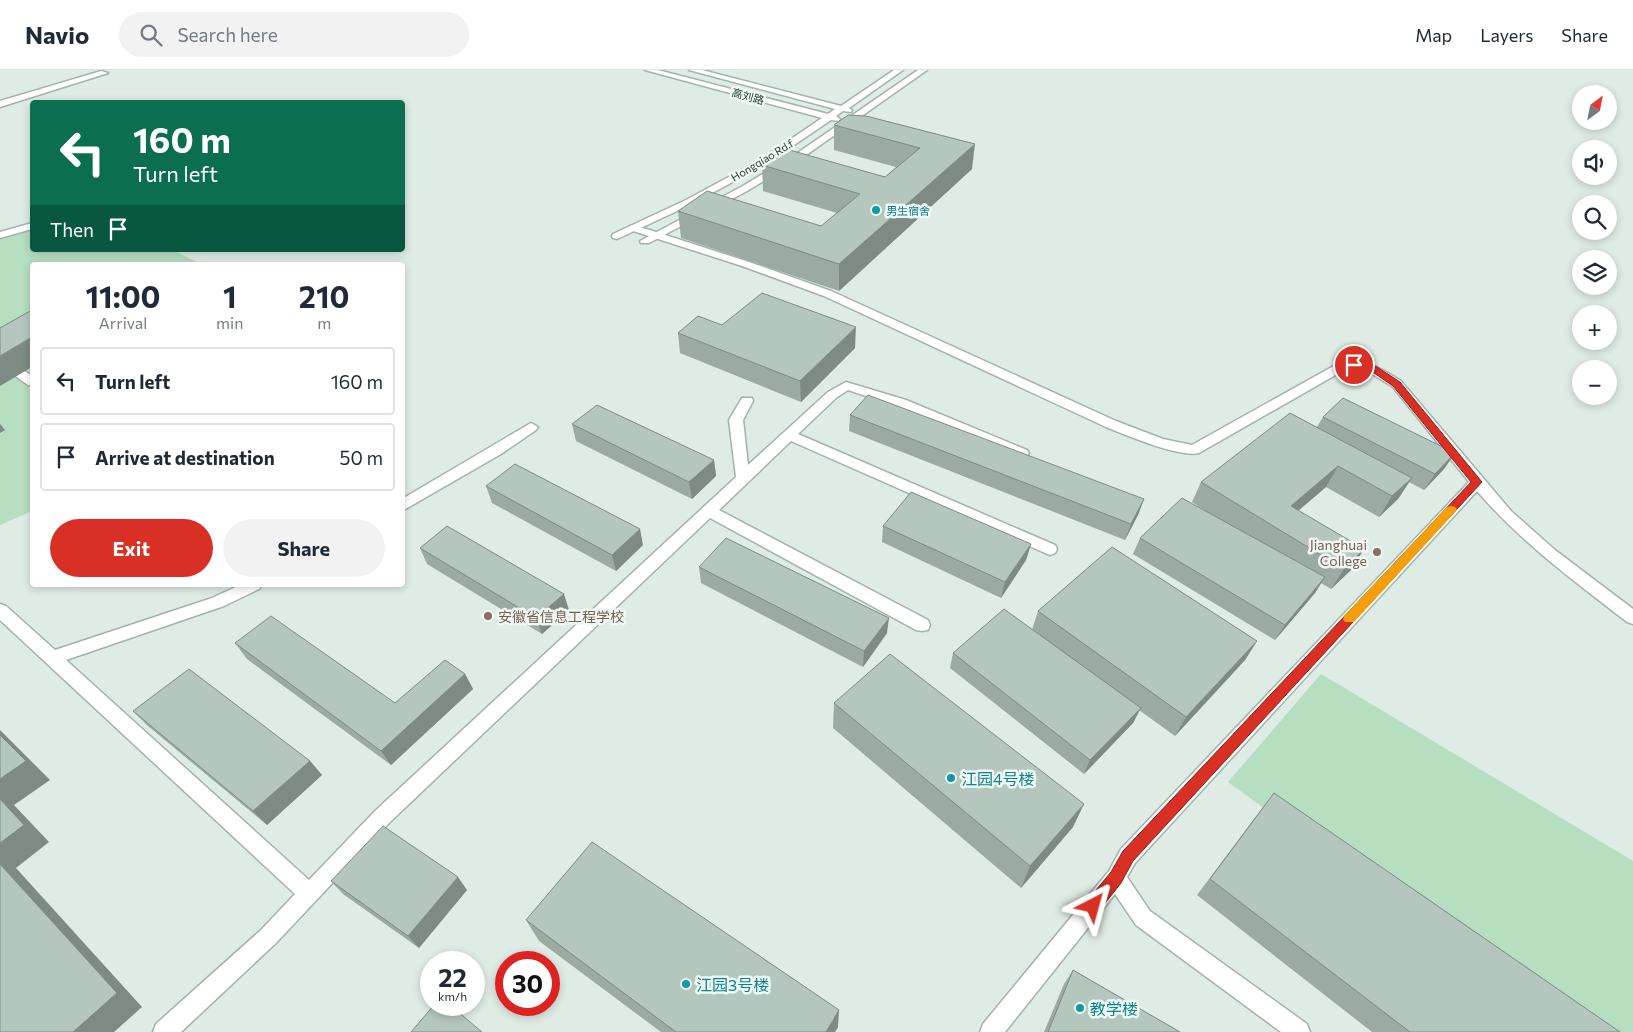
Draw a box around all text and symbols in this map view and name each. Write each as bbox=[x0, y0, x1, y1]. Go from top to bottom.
search box bbox=[119, 12, 469, 57]
text: Navio bbox=[25, 20, 89, 49]
icon: search bbox=[137, 21, 165, 49]
text: Search here bbox=[177, 23, 278, 46]
text: Map bbox=[1415, 24, 1452, 46]
text: Layers bbox=[1480, 24, 1533, 46]
text: Share bbox=[1561, 24, 1608, 46]
street label: 高刘路 bbox=[730, 85, 766, 107]
north arrow bbox=[1572, 85, 1618, 130]
map controls bbox=[1572, 85, 1617, 405]
text: 160 m bbox=[133, 117, 231, 160]
icon: left bbox=[50, 120, 115, 185]
street label: Hongqiao Rd.f bbox=[728, 136, 796, 184]
button: sound bbox=[1572, 140, 1617, 185]
text: Turn left bbox=[133, 160, 218, 187]
button: search bbox=[1572, 195, 1617, 240]
marker: 男生宿舍 bbox=[870, 204, 882, 216]
place label: 男生宿舍 bbox=[886, 204, 930, 217]
icon: arrive bbox=[104, 215, 132, 243]
text: Then bbox=[50, 218, 94, 241]
button: layers bbox=[1572, 250, 1617, 295]
text: 11:00 bbox=[86, 277, 161, 314]
text: 1 bbox=[223, 277, 236, 314]
text: 210 bbox=[299, 277, 349, 314]
button: + bbox=[1572, 305, 1617, 350]
text: Arrival bbox=[99, 313, 147, 332]
text: min bbox=[216, 313, 243, 332]
text: m bbox=[317, 313, 331, 332]
pin bbox=[1333, 344, 1375, 386]
icon: arrive bbox=[1340, 351, 1368, 379]
button: − bbox=[1572, 360, 1617, 405]
icon: left bbox=[52, 367, 80, 395]
text: Turn left bbox=[95, 370, 170, 393]
text: 160 m bbox=[331, 370, 383, 393]
icon: arrive bbox=[52, 443, 80, 471]
text: Arrive at destination bbox=[95, 446, 275, 469]
text: 50 m bbox=[339, 446, 383, 469]
button: Exit bbox=[50, 519, 213, 577]
button: Share bbox=[223, 519, 385, 577]
place label: Jianghuai College bbox=[1310, 536, 1367, 569]
marker: Jianghuai College bbox=[1371, 546, 1383, 558]
place label: 安徽省信息工程学校 bbox=[498, 608, 624, 625]
marker: 安徽省信息工程学校 bbox=[482, 610, 494, 622]
place label: 江园4号楼 bbox=[961, 769, 1035, 788]
marker: 江园4号楼 bbox=[945, 772, 957, 784]
position arrow bbox=[1066, 879, 1118, 931]
speed limit sign: 30 bbox=[495, 951, 560, 1016]
text: 22 bbox=[438, 962, 467, 992]
place label: 江园3号楼 bbox=[696, 975, 769, 994]
marker: 江园3号楼 bbox=[680, 978, 692, 990]
text: km/h bbox=[438, 989, 467, 1003]
place label: 教学楼 bbox=[1090, 999, 1138, 1018]
marker: 教学楼 bbox=[1074, 1002, 1086, 1014]

